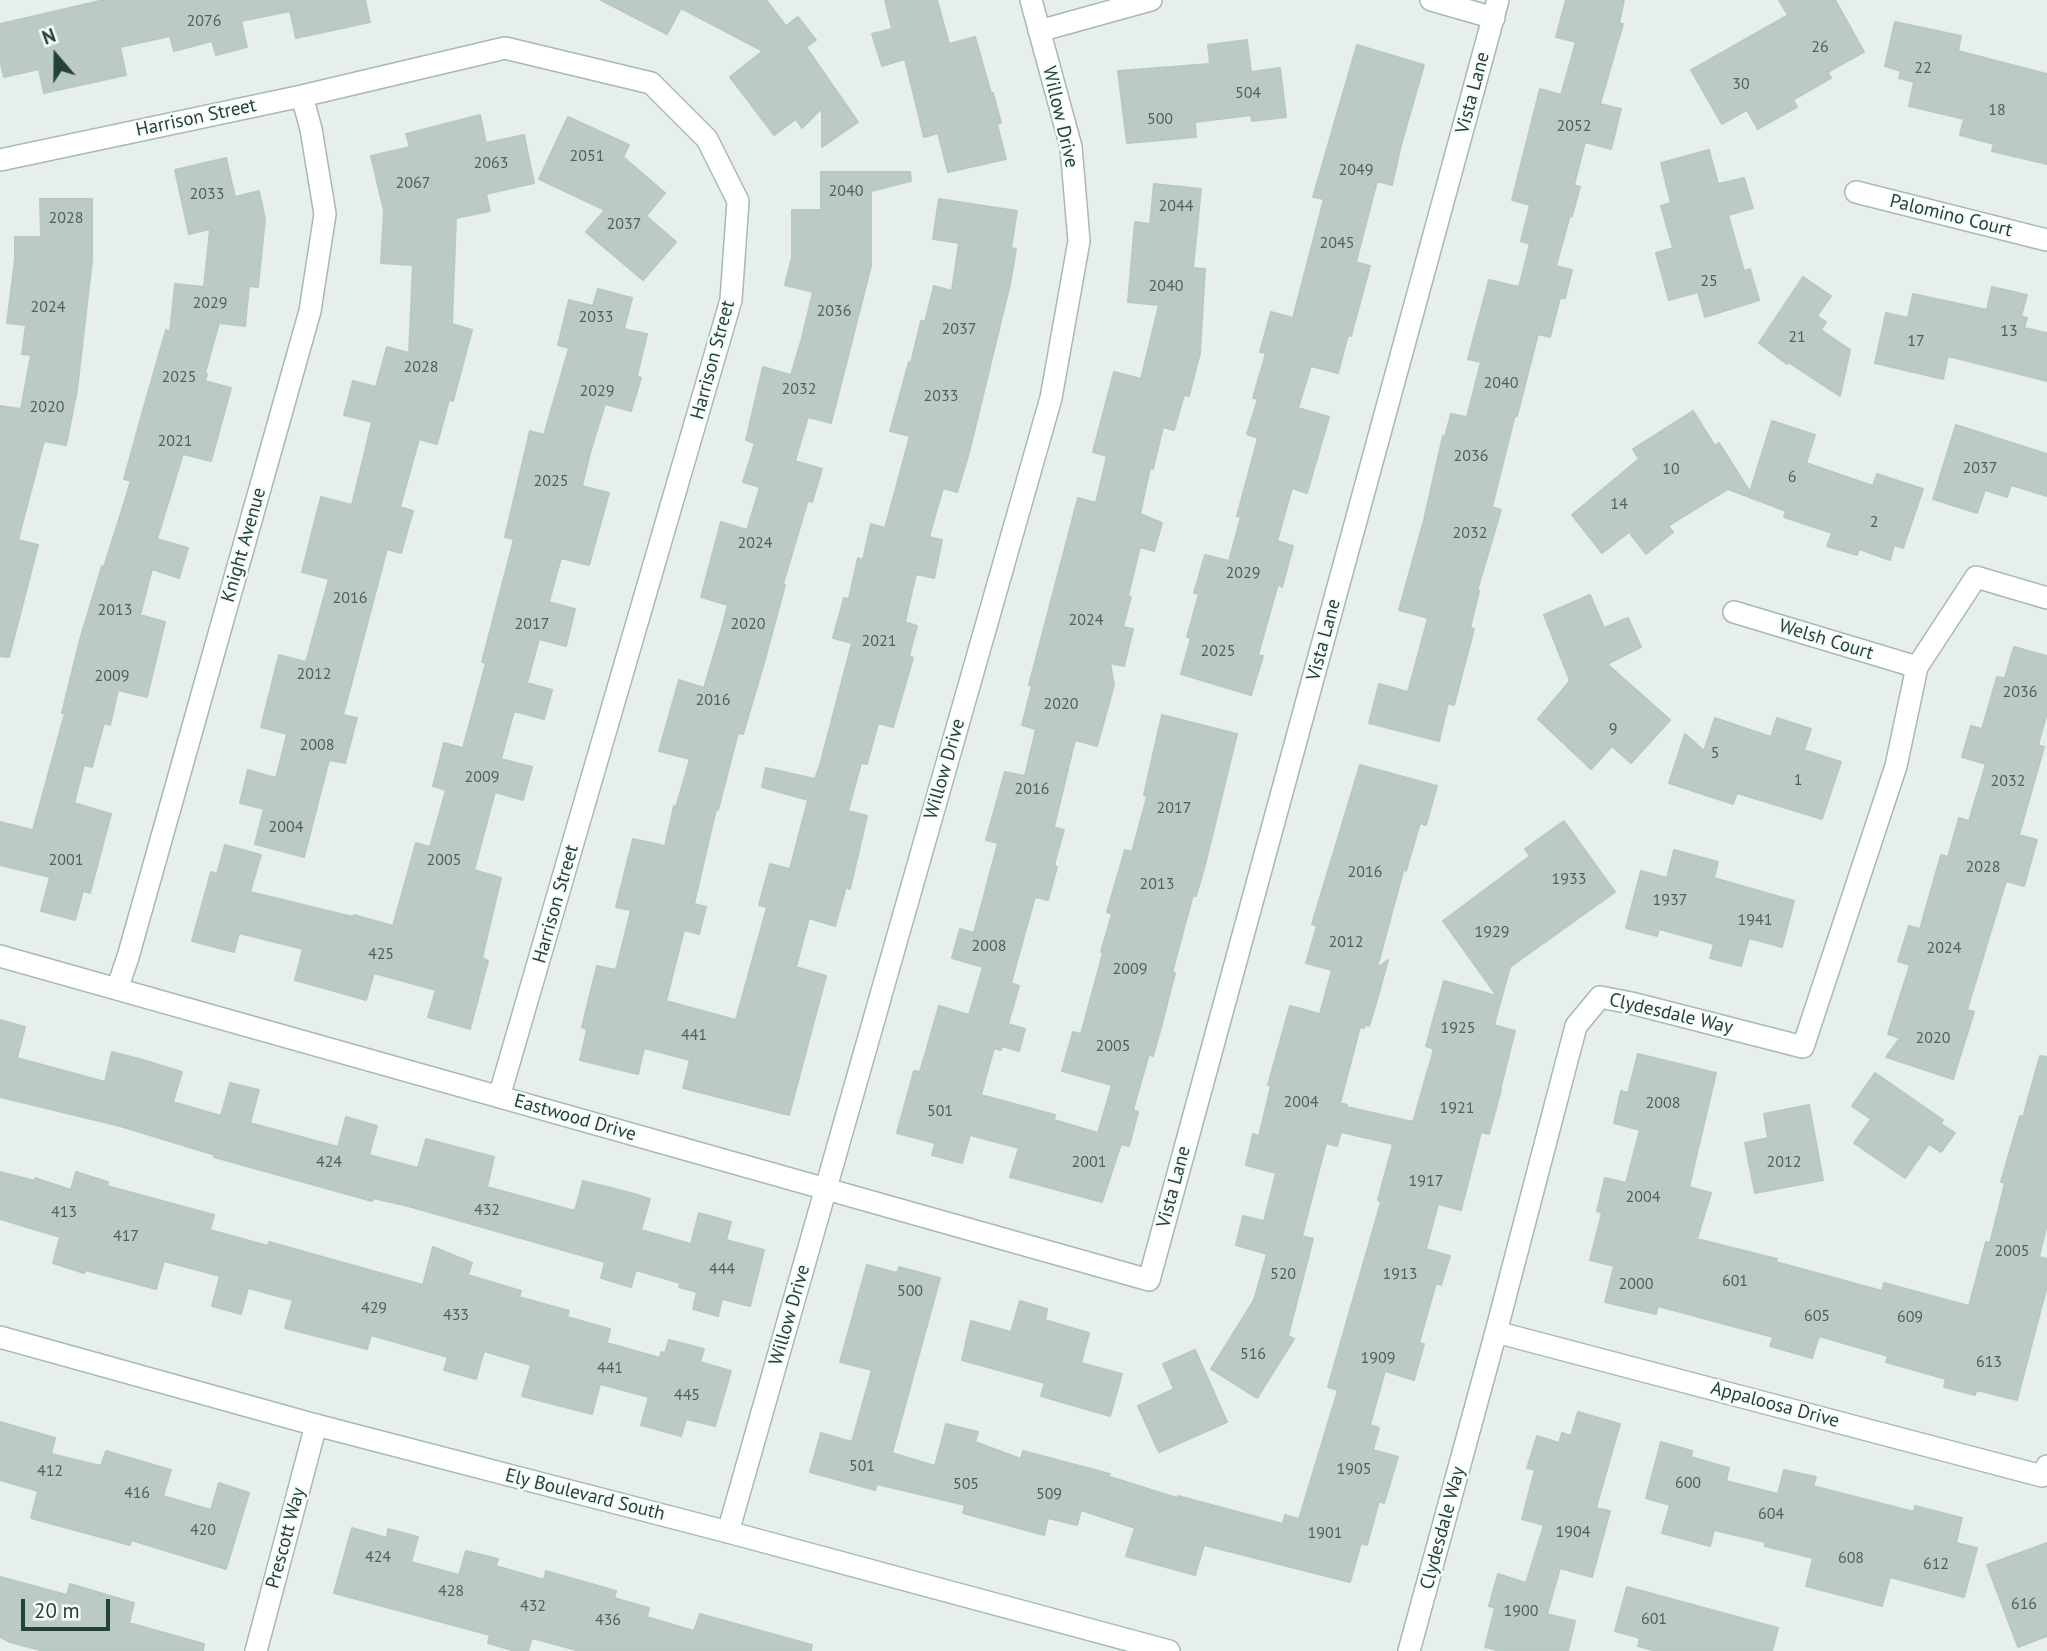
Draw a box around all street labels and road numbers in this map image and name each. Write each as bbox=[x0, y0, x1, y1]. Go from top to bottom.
street label: Vista Lane bbox=[1451, 50, 1495, 136]
street label: Willow Drive bbox=[1037, 64, 1083, 170]
street label: Harrison Street bbox=[134, 94, 258, 142]
street label: Palomino Court bbox=[1887, 190, 2015, 242]
street label: Harrison Street bbox=[686, 298, 740, 422]
street label: Knight Avenue bbox=[217, 485, 271, 605]
street label: Vista Lane bbox=[1302, 597, 1346, 683]
street label: Welsh Court bbox=[1776, 615, 1876, 665]
street label: Willow Drive bbox=[920, 716, 970, 822]
street label: Harrison Street bbox=[528, 842, 584, 966]
street label: Clydesdale Way bbox=[1607, 989, 1735, 1039]
street label: Eastwood Drive bbox=[511, 1090, 639, 1146]
street label: Vista Lane bbox=[1152, 1144, 1196, 1230]
street label: Willow Drive bbox=[765, 1262, 815, 1368]
street label: Appaloosa Drive bbox=[1708, 1377, 1842, 1433]
street label: Ely Boulevard South bbox=[503, 1464, 667, 1526]
street label: Clydesdale Way bbox=[1416, 1464, 1470, 1592]
street label: Prescott Way bbox=[262, 1485, 310, 1591]

